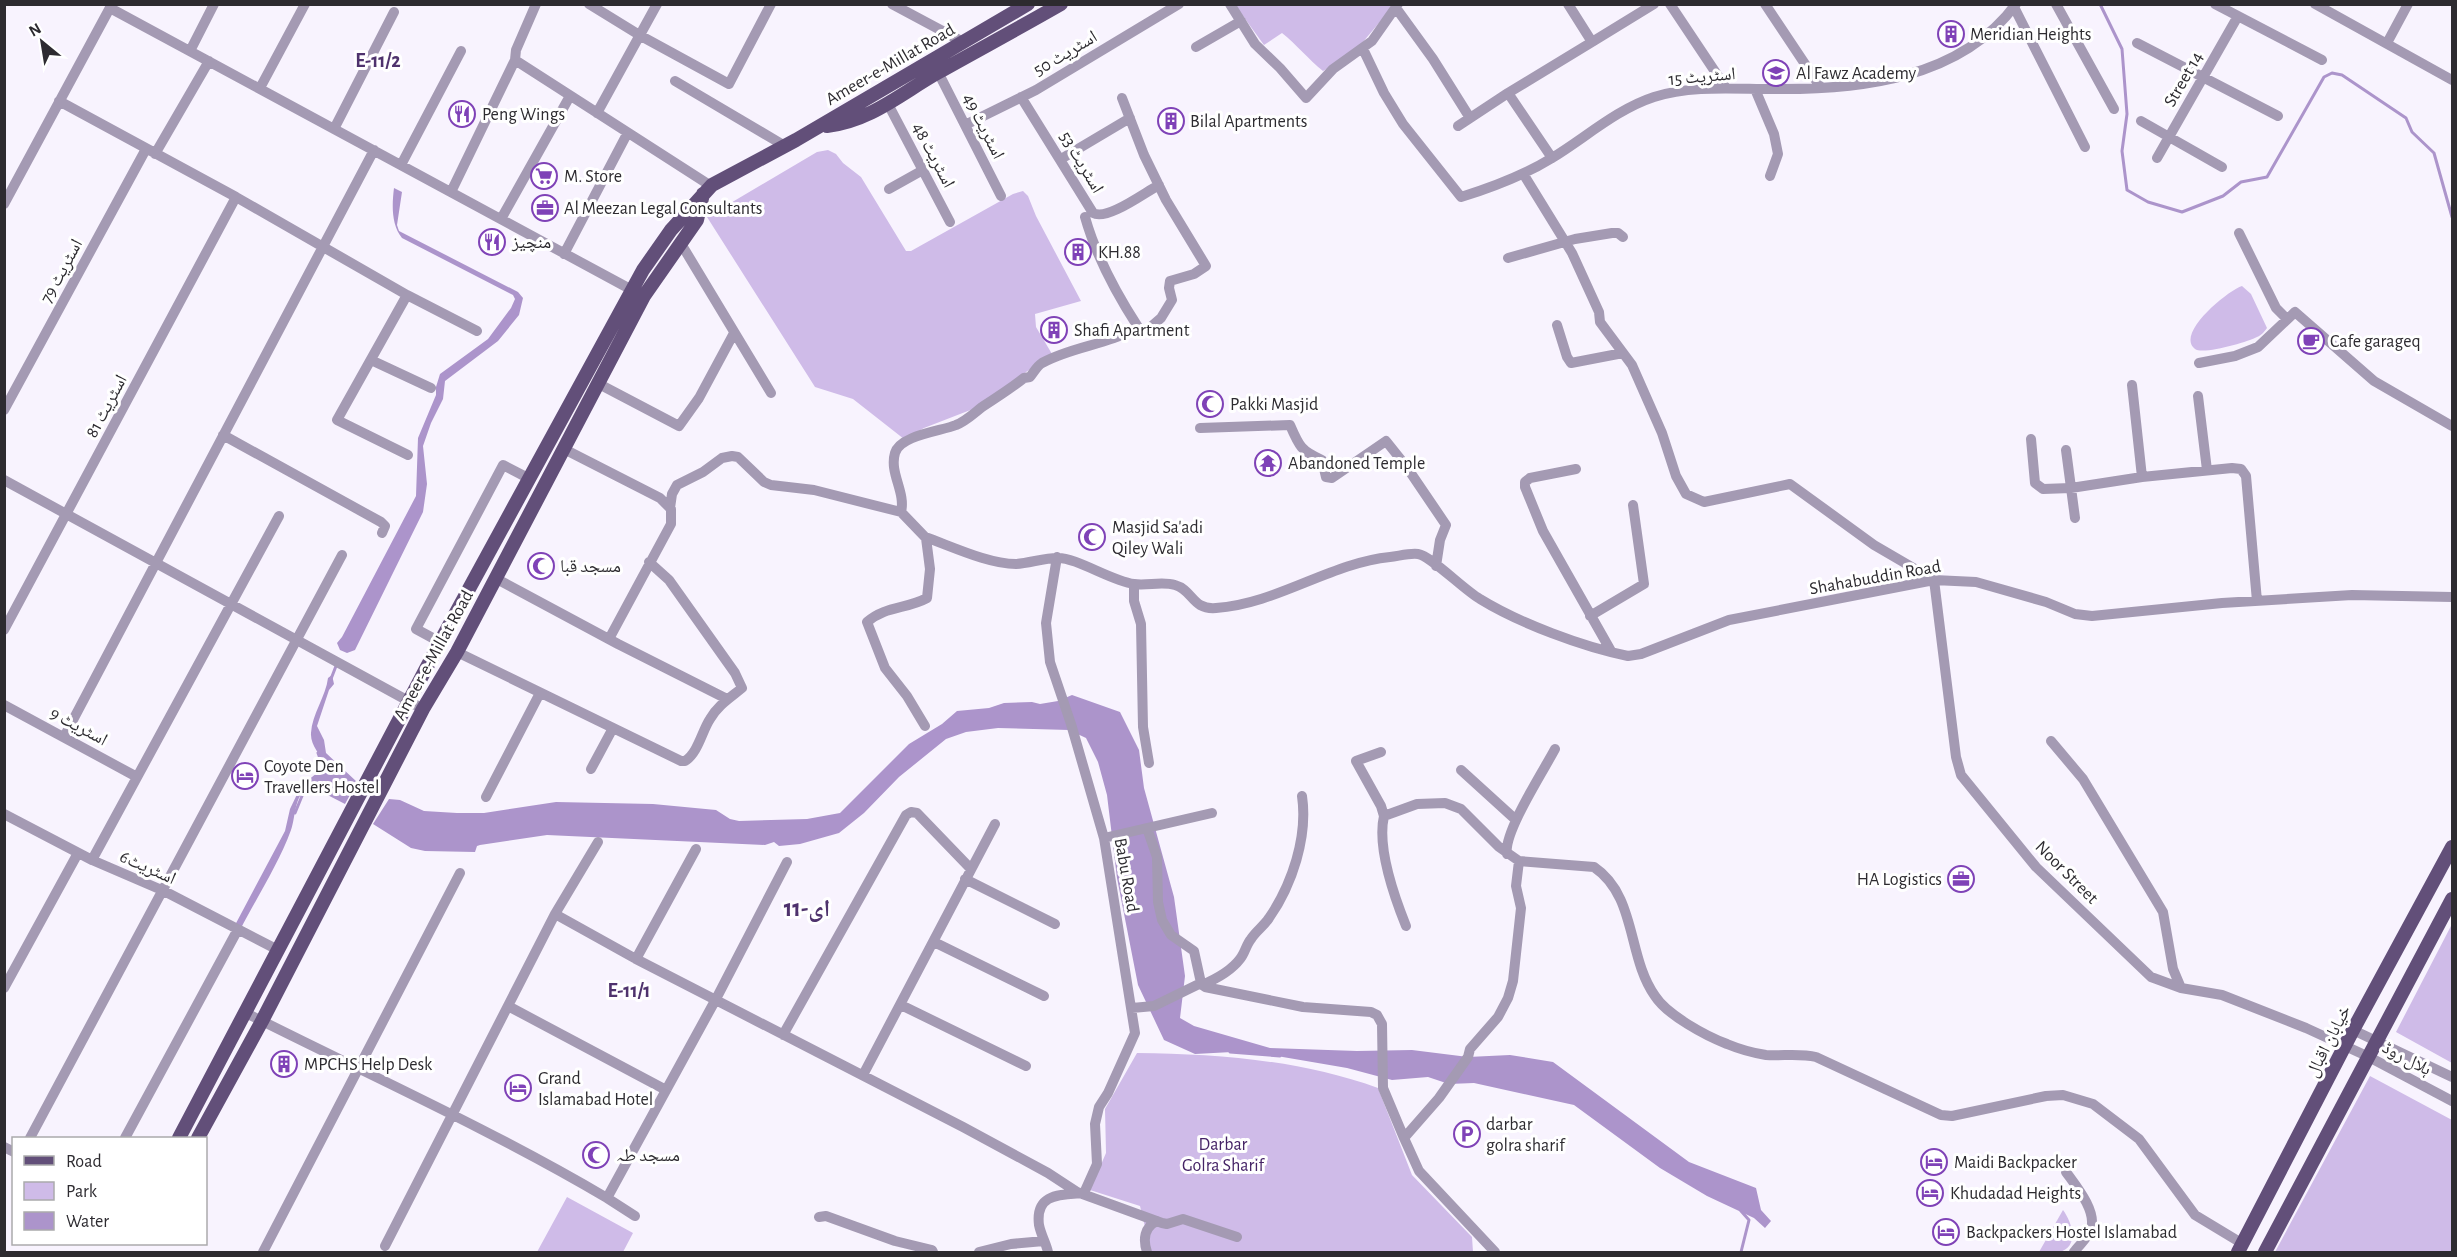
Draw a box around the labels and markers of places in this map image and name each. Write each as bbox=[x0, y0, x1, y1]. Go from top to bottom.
building icon: Meridian Heights bbox=[1936, 19, 1966, 49]
place label: Meridian Heights bbox=[1970, 26, 2092, 44]
school or university icon: Al Fawz Academy bbox=[1761, 58, 1791, 88]
place label: Al Fawz Academy bbox=[1796, 65, 1917, 83]
restaurant icon: Peng Wings bbox=[447, 99, 477, 129]
place label: Peng Wings bbox=[482, 106, 565, 124]
building icon: Bilal Apartments bbox=[1156, 106, 1186, 136]
place label: Bilal Apartments bbox=[1190, 113, 1308, 131]
supermarket icon: M. Store bbox=[529, 161, 559, 191]
place label: M. Store bbox=[564, 168, 622, 186]
office icon: Al Meezan Legal Consultants bbox=[530, 193, 560, 223]
place label: Al Meezan Legal Consultants bbox=[564, 200, 763, 218]
restaurant icon: منچیز bbox=[477, 227, 507, 257]
place label: منچیز bbox=[511, 234, 551, 253]
building icon: KH.88 bbox=[1063, 237, 1093, 267]
place label: KH.88 bbox=[1098, 244, 1141, 262]
building icon: Shafi Apartment bbox=[1039, 315, 1069, 345]
place label: Shafi Apartment bbox=[1074, 322, 1190, 340]
cafe icon: Cafe garageq bbox=[2296, 326, 2326, 356]
place label: Cafe garageq bbox=[2330, 333, 2421, 351]
mosque icon: Pakki Masjid bbox=[1195, 389, 1225, 419]
place label: Pakki Masjid bbox=[1230, 396, 1318, 414]
temple icon: Abandoned Temple bbox=[1253, 448, 1283, 478]
place label: Abandoned Temple bbox=[1288, 455, 1425, 473]
place label: Masjid Sa'adi Qiley Wali bbox=[1112, 519, 1203, 558]
mosque icon: Masjid Sa'adi Qiley Wali bbox=[1077, 522, 1107, 552]
mosque icon: مسجد قبا bbox=[526, 551, 556, 581]
place label: مسجد قبا bbox=[560, 558, 621, 577]
place label: Coyote Den Travellers Hostel bbox=[264, 758, 379, 797]
hotel icon: Coyote Den Travellers Hostel bbox=[230, 761, 260, 791]
office icon: HA Logistics bbox=[1946, 864, 1976, 894]
place label: HA Logistics bbox=[1857, 871, 1942, 889]
building icon: MPCHS Help Desk bbox=[269, 1049, 299, 1079]
place label: MPCHS Help Desk bbox=[304, 1056, 433, 1074]
place label: Grand Islamabad Hotel bbox=[538, 1070, 653, 1109]
hotel icon: Grand Islamabad Hotel bbox=[503, 1073, 533, 1103]
place label: darbar golra sharif bbox=[1486, 1116, 1566, 1155]
parking icon: darbar golra sharif bbox=[1452, 1119, 1482, 1149]
mosque icon: مسجد طہ bbox=[581, 1140, 611, 1170]
place label: مسجد طہ bbox=[616, 1147, 680, 1165]
hotel icon: Maidi Backpacker bbox=[1919, 1147, 1949, 1177]
place label: Maidi Backpacker bbox=[1954, 1154, 2077, 1172]
hotel icon: Khudadad Heights bbox=[1915, 1178, 1945, 1208]
place label: Khudadad Heights bbox=[1950, 1185, 2081, 1203]
hotel icon: Backpackers Hostel Islamabad bbox=[1931, 1217, 1961, 1247]
place label: Backpackers Hostel Islamabad bbox=[1966, 1224, 2177, 1242]

